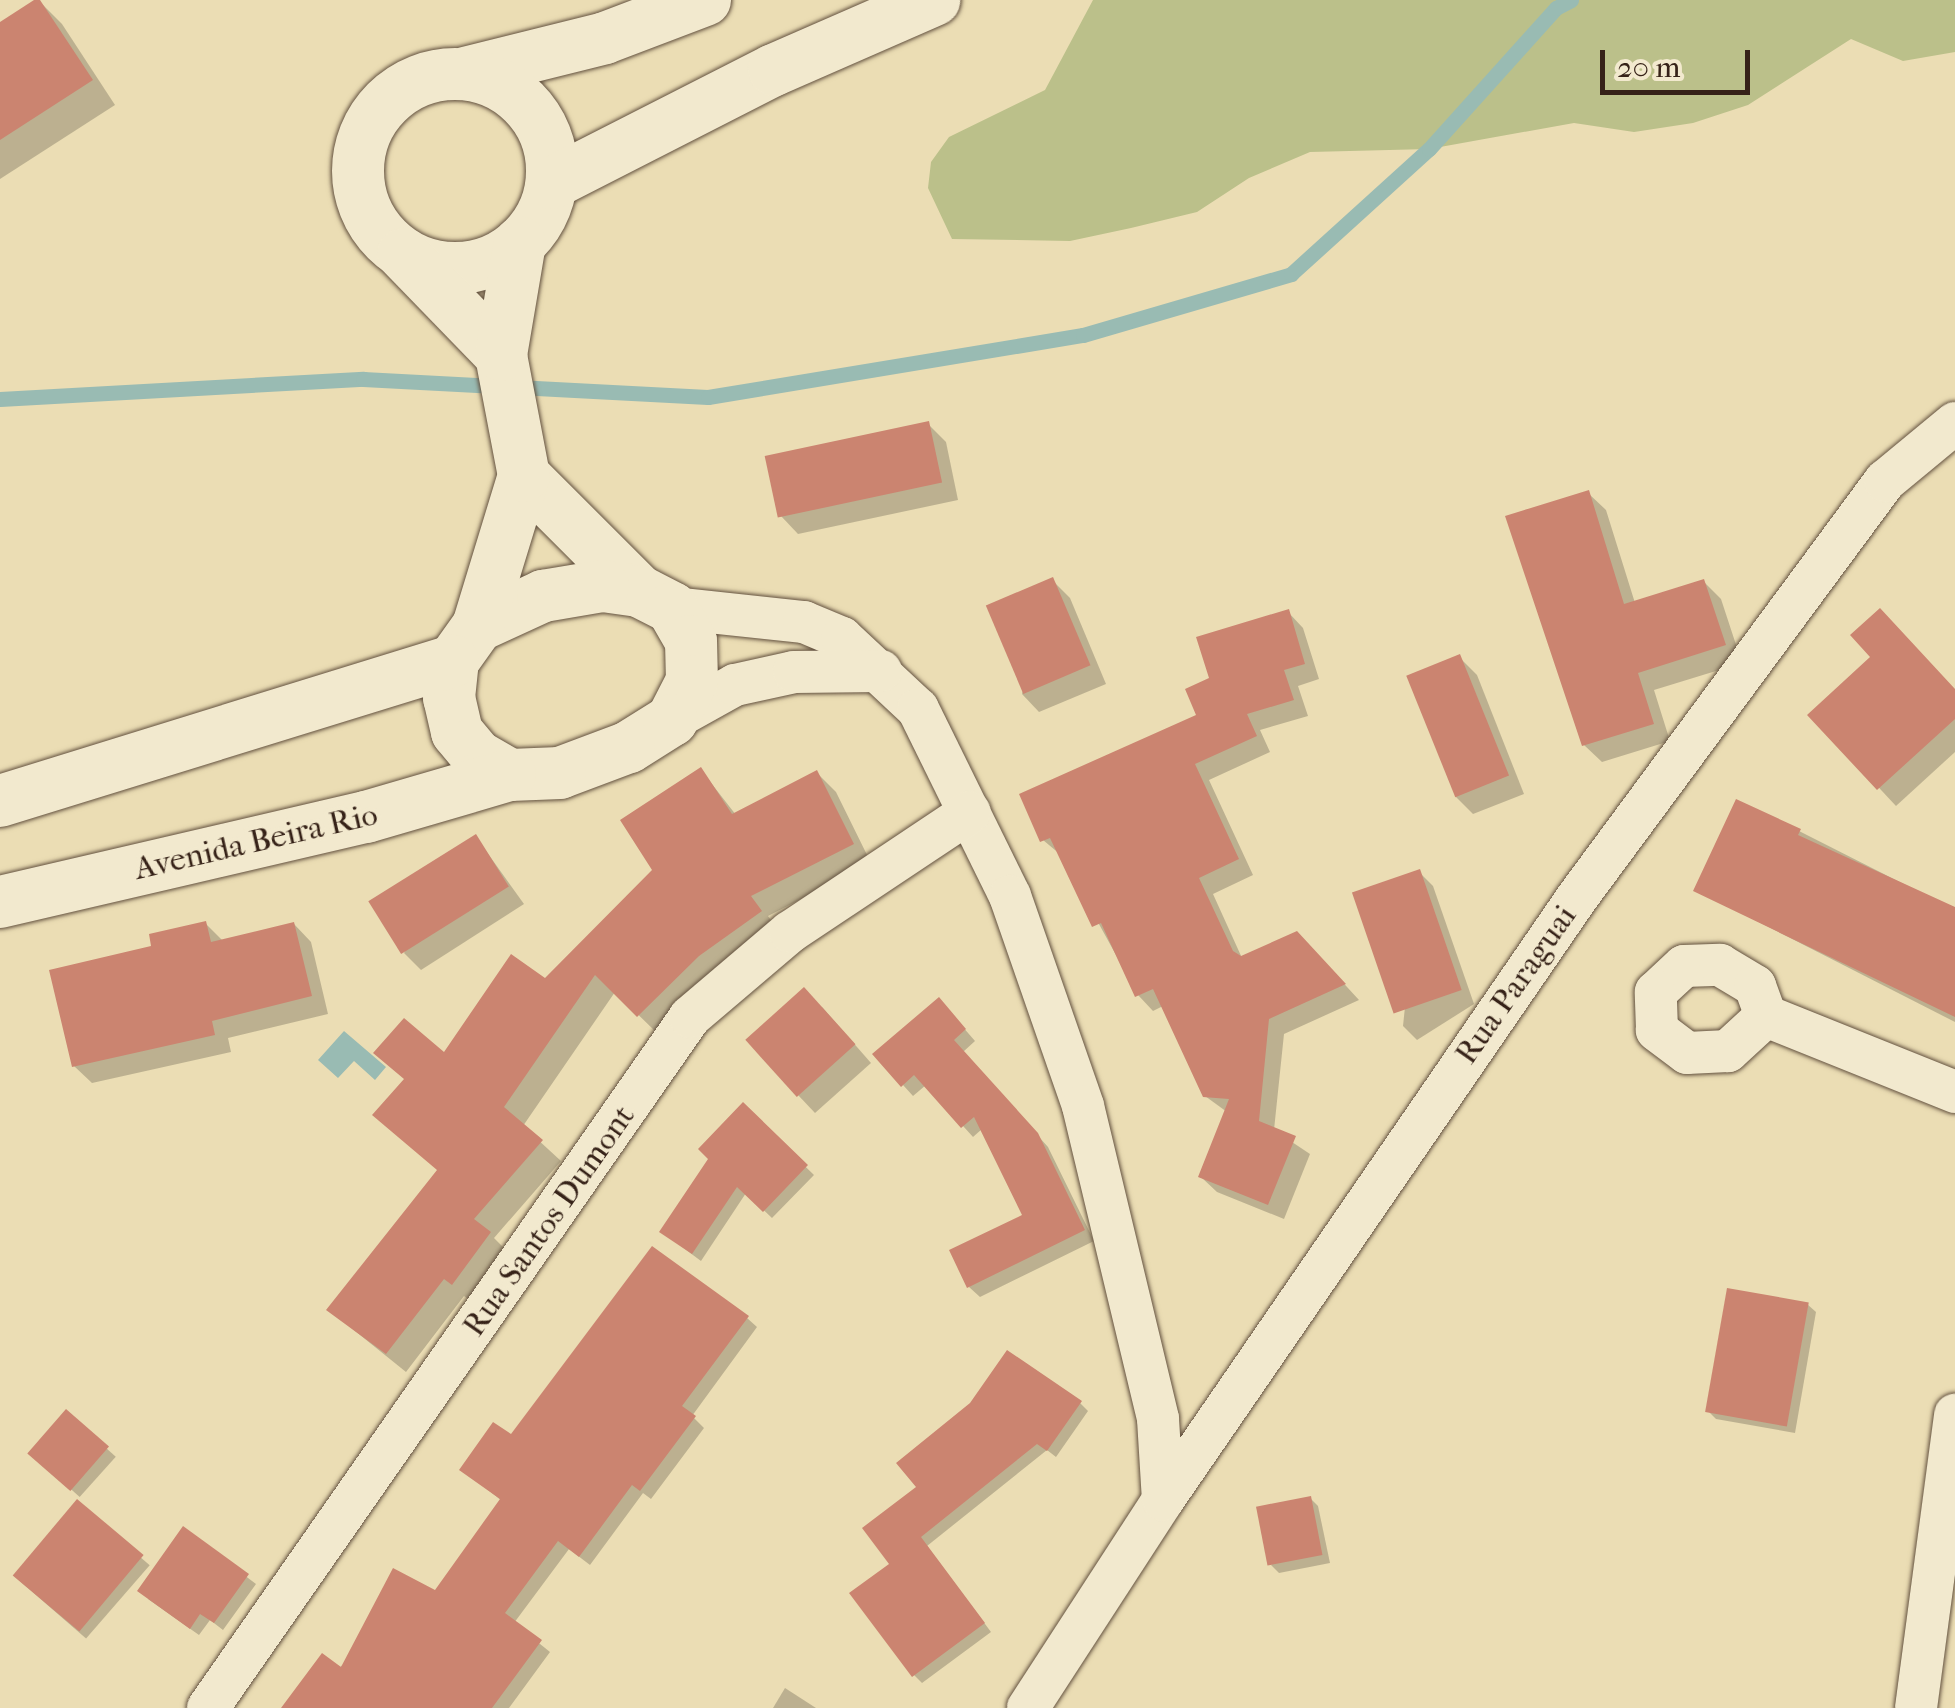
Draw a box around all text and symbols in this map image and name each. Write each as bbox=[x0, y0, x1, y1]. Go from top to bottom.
scale bar bbox=[1605, 30, 1755, 92]
text: 20 m bbox=[1617, 50, 1680, 85]
street label: Avenida Beira Rio bbox=[131, 795, 381, 889]
street label: Rua Paraguai bbox=[1447, 898, 1585, 1072]
street label: Rua Santos Dumont bbox=[455, 1098, 643, 1344]

